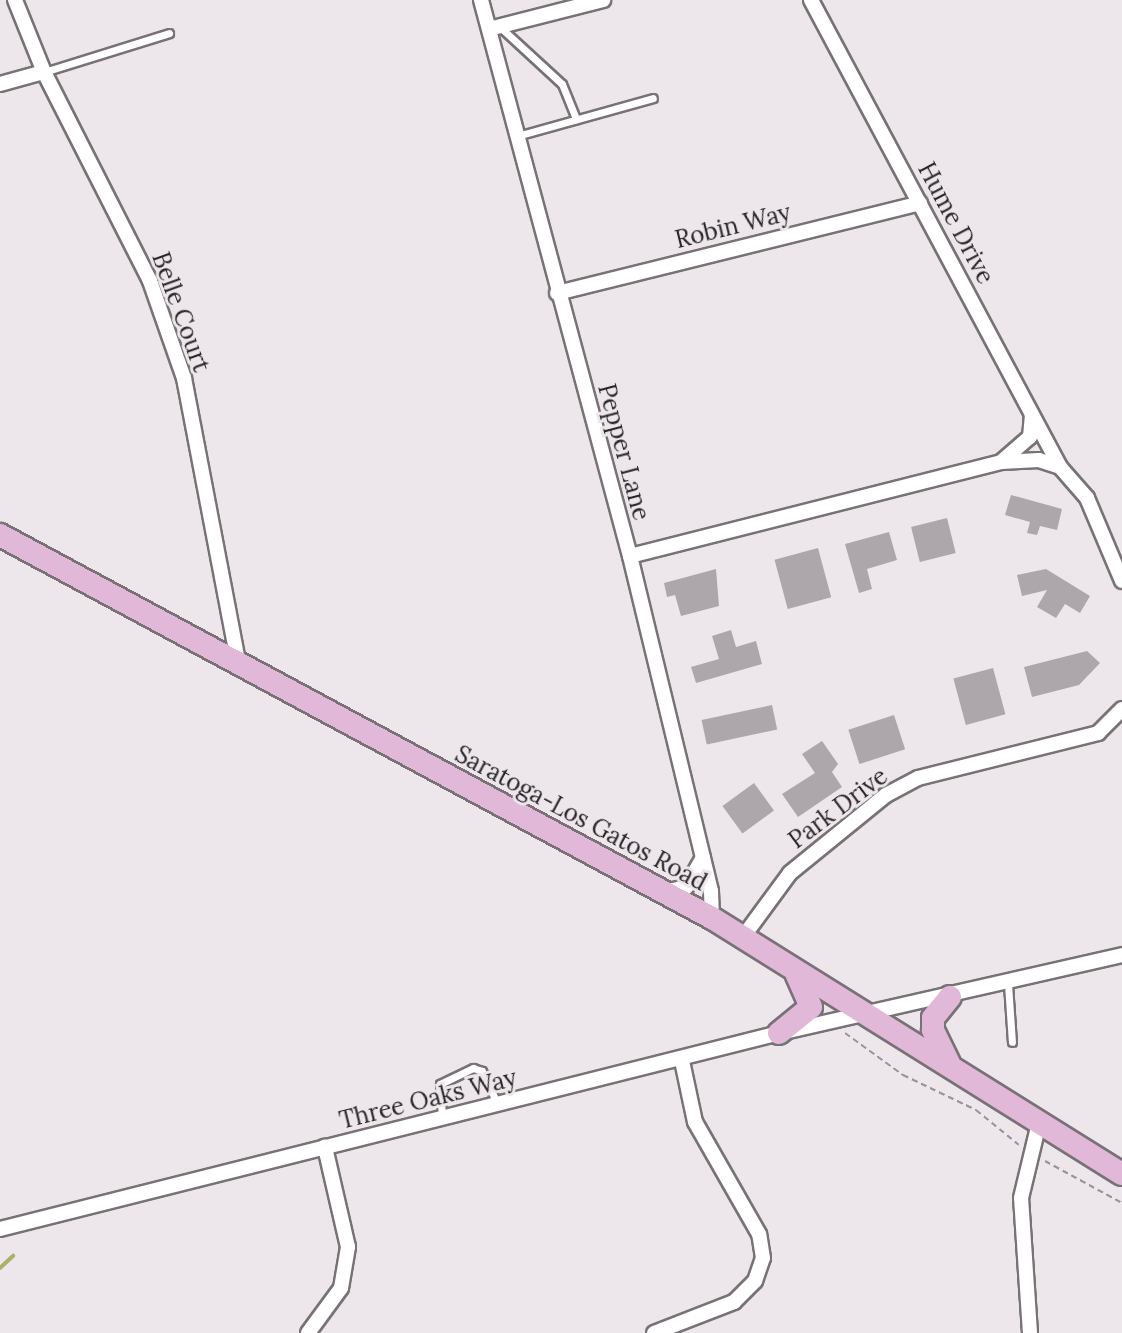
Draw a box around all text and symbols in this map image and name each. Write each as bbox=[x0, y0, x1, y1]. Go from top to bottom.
street label: Hume Drive bbox=[912, 157, 1000, 289]
street label: Robin Way bbox=[672, 198, 794, 254]
street label: Belle Court bbox=[146, 248, 216, 376]
street label: Pepper Lane bbox=[592, 381, 656, 523]
street label: Saratoga-Los Gatos Road bbox=[450, 739, 712, 897]
street label: Park Drive bbox=[783, 762, 893, 854]
street label: Three Oaks Way bbox=[336, 1063, 520, 1135]

